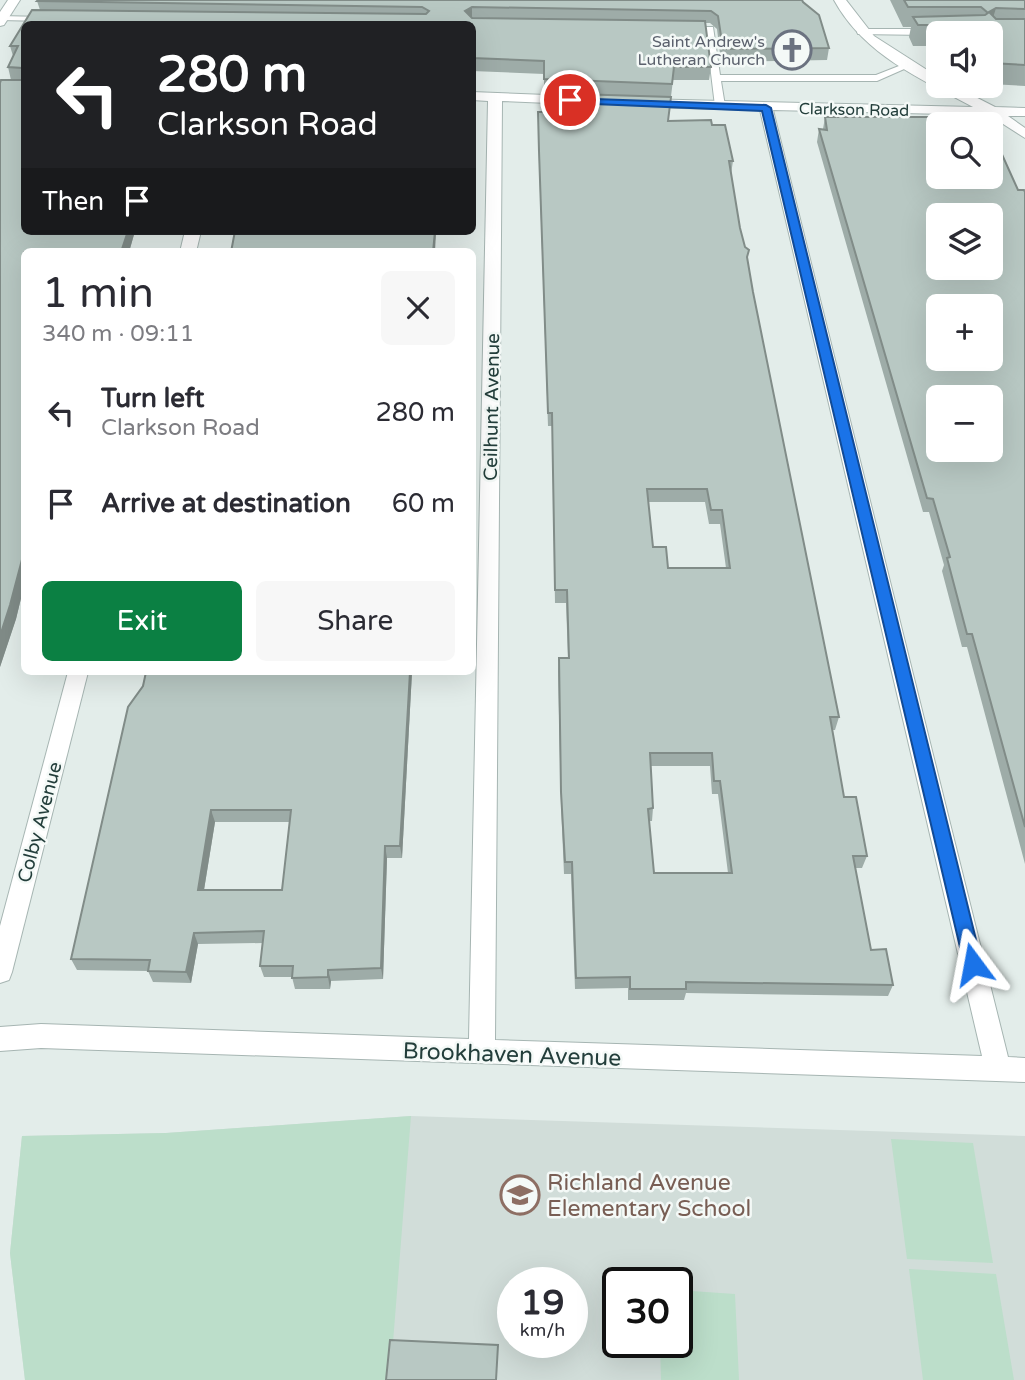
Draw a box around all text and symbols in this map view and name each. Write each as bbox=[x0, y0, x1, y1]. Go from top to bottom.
map controls bbox=[926, 21, 1003, 462]
button: sound bbox=[926, 21, 1003, 98]
church icon: Saint Andrew's Lutheran Church bbox=[771, 29, 813, 71]
place label: Saint Andrew's Lutheran Church bbox=[637, 32, 765, 70]
text: 280 m bbox=[157, 46, 307, 105]
icon: left bbox=[42, 49, 133, 140]
pin bbox=[540, 70, 600, 130]
icon: arrive bbox=[551, 81, 589, 119]
street label: Clarkson Road bbox=[799, 99, 909, 121]
text: Clarkson Road bbox=[157, 106, 378, 144]
button: search bbox=[926, 112, 1003, 189]
icon: arrive bbox=[118, 182, 156, 220]
text: Then bbox=[42, 186, 104, 217]
button: layers bbox=[926, 203, 1003, 280]
text: 1 min bbox=[42, 268, 154, 319]
button: close bbox=[381, 271, 455, 345]
button: + bbox=[926, 294, 1003, 371]
text: 340 m · 09:11 bbox=[42, 320, 194, 348]
street label: Ceilhunt Avenue bbox=[480, 333, 504, 481]
text: Turn left bbox=[101, 383, 204, 414]
button: − bbox=[926, 385, 1003, 462]
icon: left bbox=[42, 394, 80, 432]
text: 280 m bbox=[375, 397, 455, 428]
text: Clarkson Road bbox=[101, 414, 260, 442]
icon: arrive bbox=[42, 485, 80, 523]
text: Arrive at destination bbox=[101, 488, 351, 519]
text: 60 m bbox=[392, 488, 455, 519]
button: Exit bbox=[42, 581, 242, 661]
button: Share bbox=[256, 581, 455, 661]
street label: Colby Avenue bbox=[13, 759, 67, 885]
position arrow bbox=[936, 927, 1010, 1001]
street label: Brookhaven Avenue bbox=[402, 1037, 622, 1073]
place label: Richland Avenue Elementary School bbox=[547, 1169, 751, 1223]
school or university icon: Richland Avenue Elementary School bbox=[499, 1174, 541, 1216]
speed limit sign: 30 bbox=[602, 1267, 693, 1358]
text: 19 bbox=[521, 1282, 564, 1324]
text: km/h bbox=[520, 1319, 565, 1341]

